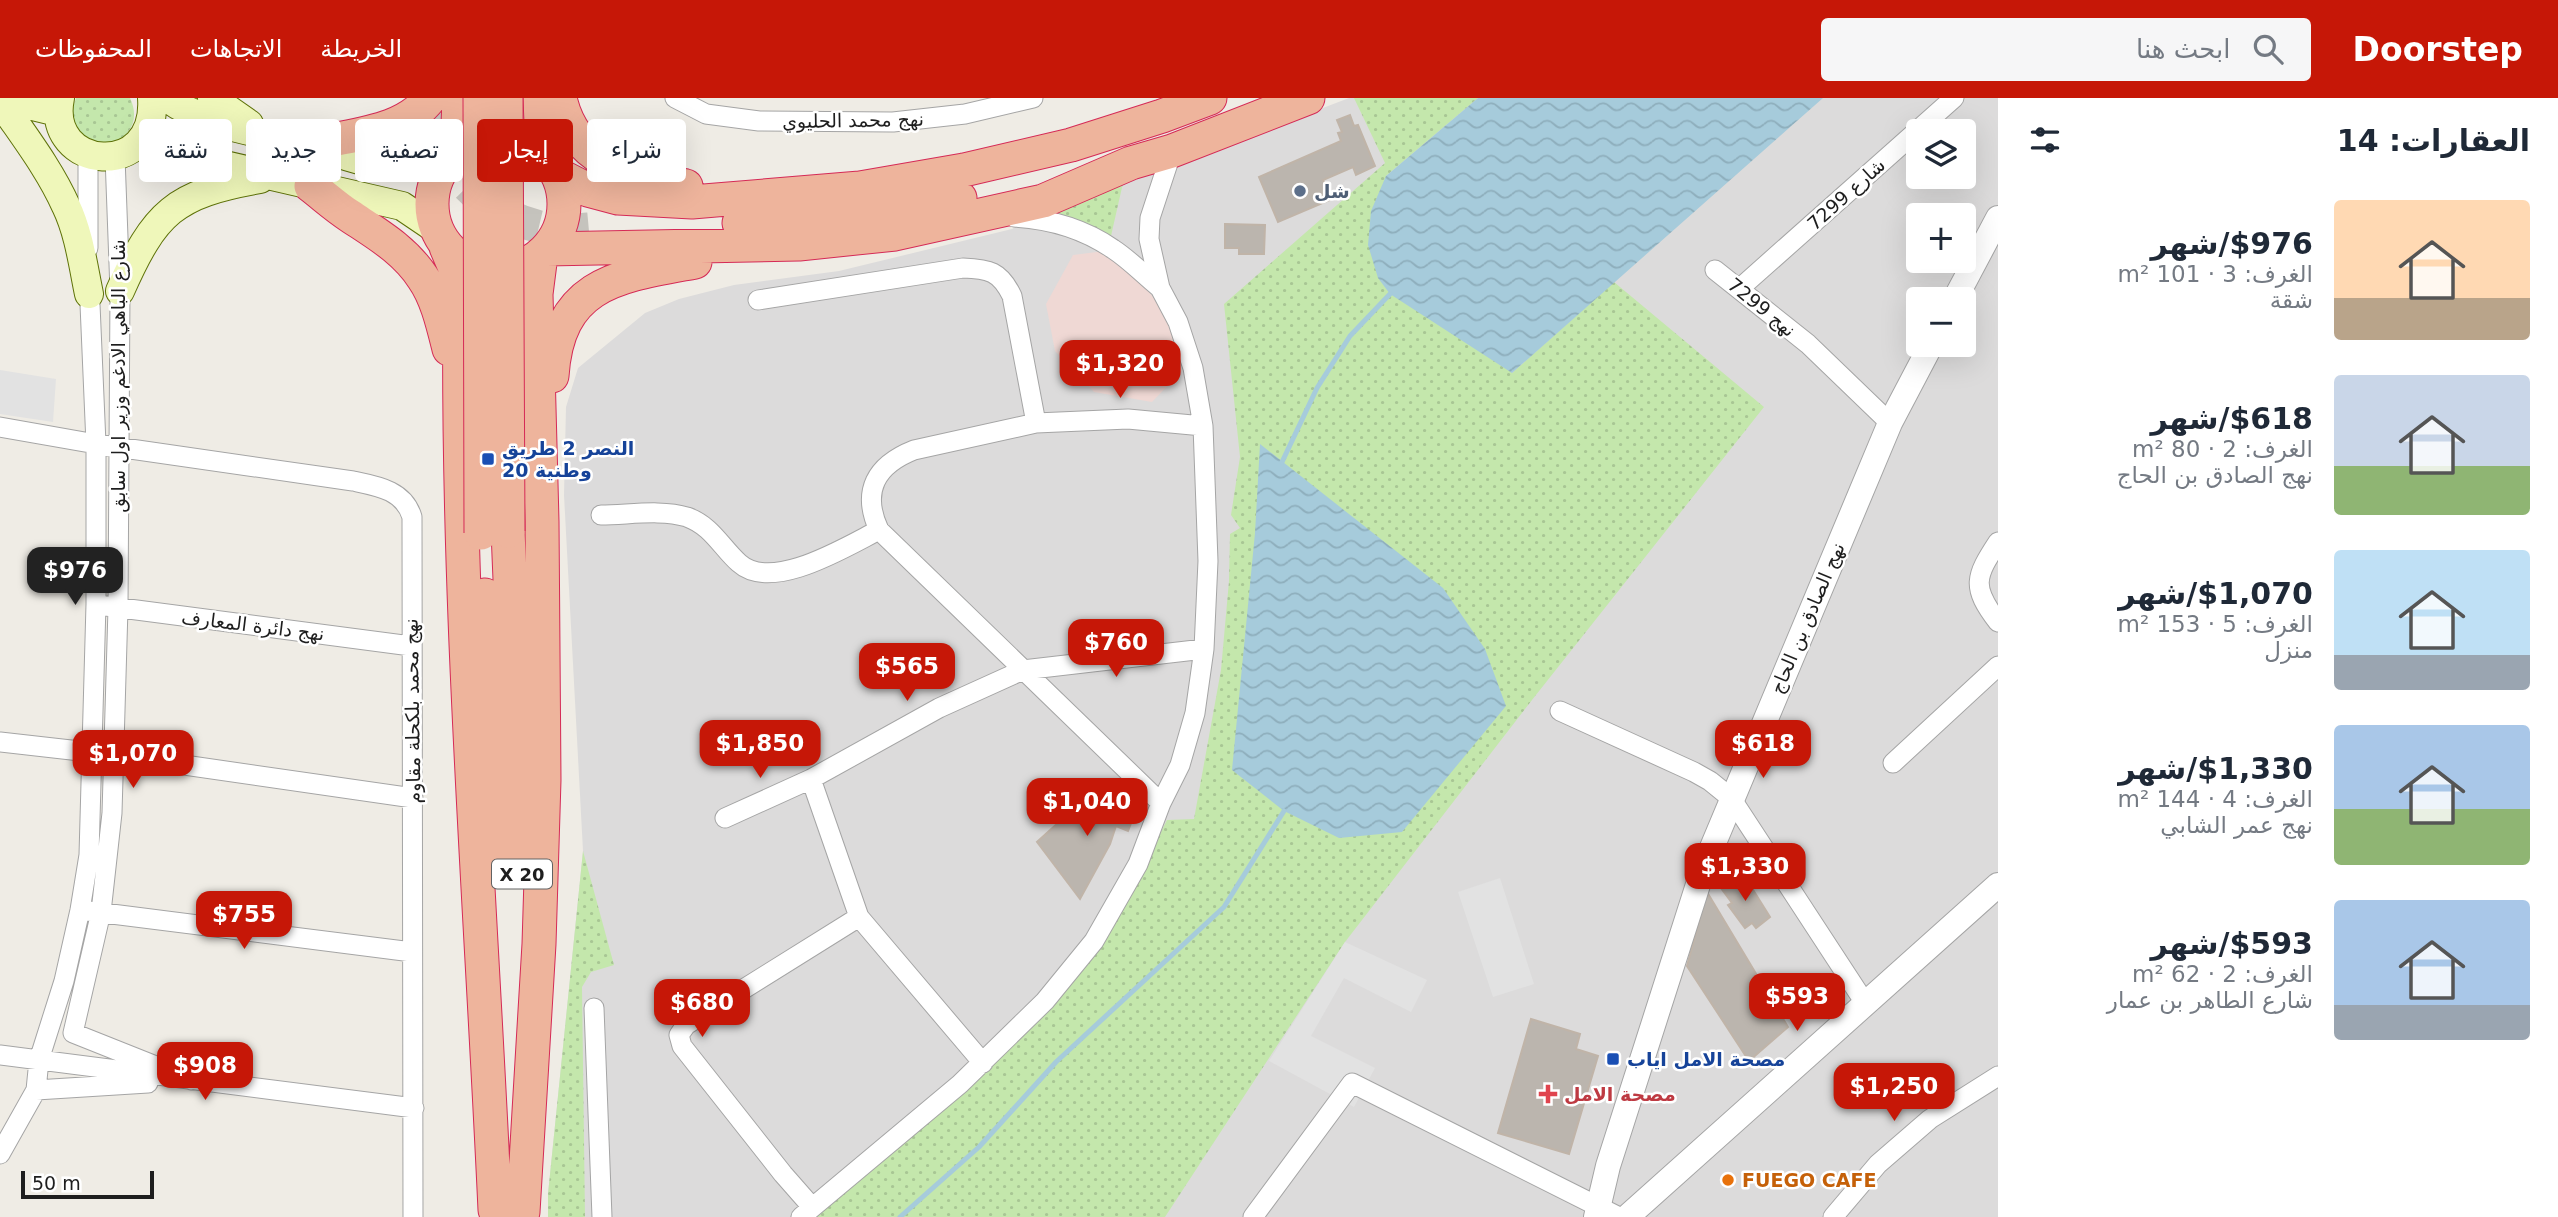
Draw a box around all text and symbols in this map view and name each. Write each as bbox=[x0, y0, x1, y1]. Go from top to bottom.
search box bbox=[1821, 18, 2311, 81]
icon: search bbox=[2249, 30, 2287, 68]
text: Doorstep bbox=[2353, 30, 2523, 69]
text: ابحث هنا bbox=[2136, 34, 2231, 64]
text: المحفوظات bbox=[35, 35, 152, 63]
text: الاتجاهات bbox=[190, 35, 282, 63]
text: الخريطة bbox=[320, 35, 402, 63]
street label: نهج محمد الحليوي bbox=[782, 108, 924, 133]
chip: شقة bbox=[139, 119, 232, 182]
chip: جديد bbox=[246, 119, 341, 182]
chip: تصفية bbox=[355, 119, 463, 182]
chip: إيجار bbox=[477, 119, 573, 182]
chip: شراء bbox=[587, 119, 686, 182]
map controls bbox=[1906, 119, 1976, 357]
button: layers bbox=[1906, 119, 1976, 189]
icon: filters bbox=[2026, 121, 2064, 159]
text: العقارات: 14 bbox=[2337, 123, 2530, 158]
street label: شارع 7299 bbox=[1803, 153, 1890, 235]
place label: شل bbox=[1314, 180, 1350, 202]
marker: شل bbox=[1292, 183, 1308, 199]
button: + bbox=[1906, 203, 1976, 273]
text: $976/شهر bbox=[2151, 226, 2313, 261]
icon: home bbox=[2390, 228, 2474, 312]
street label: شارع الباهي الادغم وزير اول سابق bbox=[107, 239, 130, 513]
text: الغرف: 3 · 101 m² bbox=[2117, 261, 2313, 287]
street label: نهج 7299 bbox=[1723, 273, 1800, 342]
button: − bbox=[1906, 287, 1976, 357]
text: شقة bbox=[2270, 287, 2313, 313]
pin: $1,320 bbox=[1063, 341, 1177, 400]
text: $1,320 bbox=[1076, 350, 1164, 376]
text: $618/شهر bbox=[2151, 401, 2313, 436]
icon: home bbox=[2390, 403, 2474, 487]
text: الغرف: 2 · 80 m² bbox=[2132, 436, 2313, 462]
place label: النصر 2 طريق وطنية 20 bbox=[502, 437, 634, 482]
marker: النصر 2 طريق وطنية 20 bbox=[480, 451, 496, 467]
text: نهج الصادق بن الحاج bbox=[2117, 462, 2313, 488]
street label: نهج الصادق بن الحاج bbox=[1765, 539, 1850, 697]
pin: $976 bbox=[34, 547, 116, 607]
text: $976 bbox=[43, 557, 107, 583]
text: $1,070/شهر bbox=[2118, 576, 2313, 611]
icon: home bbox=[2390, 578, 2474, 662]
street label: نهج دائرة المعارف bbox=[180, 605, 326, 646]
text: الغرف: 5 · 153 m² bbox=[2117, 611, 2313, 637]
street label: نهج محمد بلكحلة مقاوم bbox=[399, 618, 426, 804]
pin: $760 bbox=[1075, 620, 1157, 679]
text: $760 bbox=[1084, 629, 1148, 655]
text: منزل bbox=[2264, 637, 2313, 663]
pin: $565 bbox=[866, 644, 948, 703]
text: $565 bbox=[875, 653, 939, 679]
pin: $1,850 bbox=[703, 720, 817, 780]
pin: $618 bbox=[1722, 720, 1804, 780]
pin: $1,070 bbox=[76, 730, 190, 790]
text: $1,850 bbox=[716, 730, 804, 756]
text: $618 bbox=[1731, 730, 1795, 756]
text: $1,070 bbox=[89, 740, 177, 766]
text: $1,330/شهر bbox=[2118, 751, 2313, 786]
icon: home bbox=[2390, 753, 2474, 837]
pin: $1,040 bbox=[1030, 778, 1144, 838]
text: الغرف: 4 · 144 m² bbox=[2117, 786, 2313, 812]
text: $1,040 bbox=[1043, 788, 1131, 814]
text: نهج عمر الشابي bbox=[2160, 812, 2313, 838]
pin: $1,330 bbox=[1688, 844, 1802, 903]
text: $1,330 bbox=[1701, 853, 1789, 879]
road number: X 20 bbox=[492, 860, 552, 888]
pin: $755 bbox=[203, 892, 285, 951]
text: $755 bbox=[212, 901, 276, 927]
text: $593/شهر bbox=[2151, 926, 2313, 961]
icon: home bbox=[2390, 928, 2474, 1012]
text: الغرف: 2 · 62 m² bbox=[2132, 961, 2313, 987]
pin: $593 bbox=[1756, 974, 1838, 1033]
pin: $680 bbox=[661, 979, 743, 1039]
text: $593 bbox=[1765, 983, 1829, 1009]
text: شارع الطاهر بن عمار bbox=[2107, 987, 2313, 1013]
text: $680 bbox=[670, 989, 734, 1015]
pin: $908 bbox=[164, 1042, 246, 1102]
place label: مصحة الامل اياب bbox=[1627, 1048, 1785, 1070]
marker: مصحة الامل اياب bbox=[1605, 1051, 1621, 1067]
text: $908 bbox=[173, 1052, 237, 1078]
pin: $1,250 bbox=[1837, 1063, 1951, 1123]
text: $1,250 bbox=[1850, 1073, 1938, 1099]
place label: مصحة الامل bbox=[1564, 1083, 1676, 1105]
marker: مصحة الامل bbox=[1538, 1084, 1558, 1104]
scale bar bbox=[21, 1168, 154, 1200]
place label: FUEGO CAFE bbox=[1742, 1169, 1876, 1191]
text: 50 m bbox=[32, 1172, 81, 1194]
marker: FUEGO CAFE bbox=[1720, 1172, 1736, 1188]

